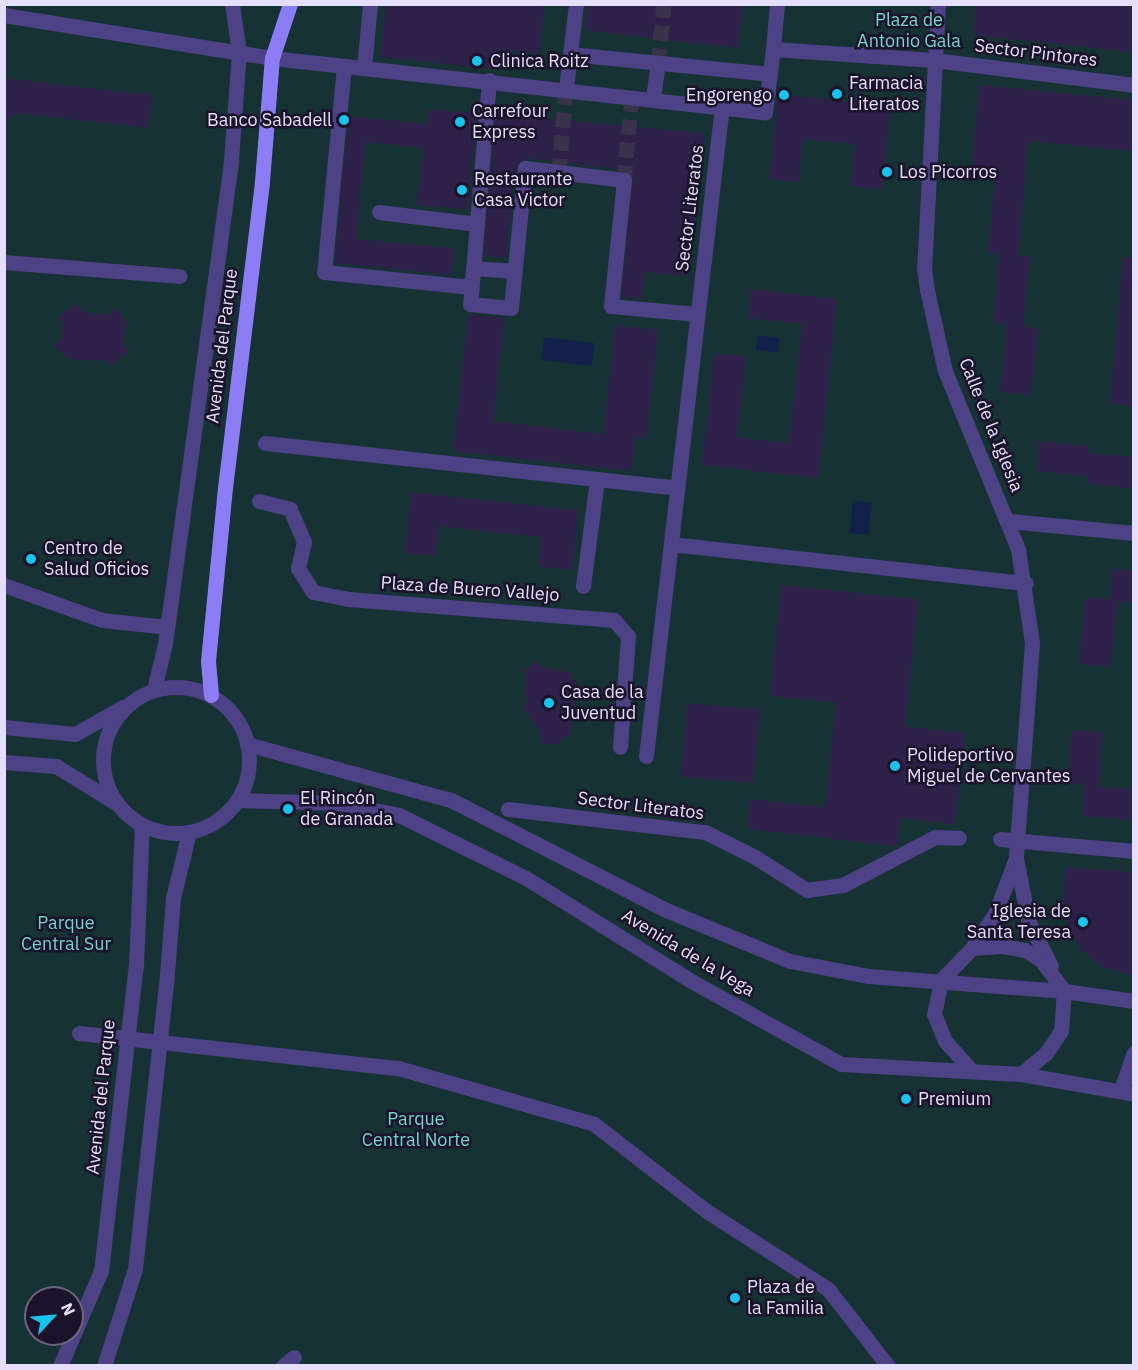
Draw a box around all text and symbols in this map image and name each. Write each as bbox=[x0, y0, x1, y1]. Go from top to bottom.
park label: Plaza de Antonio Gala bbox=[857, 10, 961, 52]
street label: Sector Pintores bbox=[973, 35, 1099, 71]
place label: Clinica Roitz bbox=[490, 50, 589, 72]
marker: Clinica Roitz bbox=[468, 52, 486, 70]
place label: Farmacia Literatos bbox=[849, 73, 923, 116]
place label: Engorengo bbox=[686, 84, 772, 106]
marker: Farmacia Literatos bbox=[830, 87, 844, 101]
marker: Engorengo bbox=[777, 88, 791, 102]
place label: Carrefour Express bbox=[472, 101, 548, 144]
place label: Banco Sabadell bbox=[207, 109, 332, 131]
marker: Banco Sabadell bbox=[337, 113, 351, 127]
marker: Carrefour Express bbox=[453, 115, 467, 129]
street label: Sector Literatos bbox=[672, 143, 708, 273]
place label: Los Picorros bbox=[899, 161, 997, 183]
marker: Los Picorros bbox=[880, 165, 894, 179]
place label: Restaurante Casa Victor bbox=[474, 169, 572, 212]
marker: Restaurante Casa Victor bbox=[455, 183, 469, 197]
street label: Avenida del Parque bbox=[202, 267, 242, 425]
street label: Calle de la Iglesia bbox=[954, 355, 1028, 495]
place label: Centro de Salud Oficios bbox=[44, 538, 149, 580]
marker: Centro de Salud Oficios bbox=[22, 550, 40, 568]
street label: Plaza de Buero Vallejo bbox=[380, 572, 560, 606]
place label: Casa de la Juventud bbox=[561, 682, 643, 724]
marker: Casa de la Juventud bbox=[542, 696, 556, 710]
place label: Polideportivo Miguel de Cervantes bbox=[907, 745, 1071, 788]
marker: Polideportivo Miguel de Cervantes bbox=[888, 759, 902, 773]
place label: El Rincón de Granada bbox=[300, 788, 393, 830]
street label: Sector Literatos bbox=[576, 788, 706, 824]
marker: El Rincón de Granada bbox=[281, 802, 295, 816]
place label: Iglesia de Santa Teresa bbox=[967, 901, 1071, 944]
street label: Avenida de la Vega bbox=[618, 905, 758, 1001]
park label: Parque Central Sur bbox=[21, 913, 111, 956]
marker: Iglesia de Santa Teresa bbox=[1076, 915, 1090, 929]
street label: Avenida del Parque bbox=[82, 1018, 120, 1176]
place label: Premium bbox=[918, 1088, 991, 1110]
marker: Premium bbox=[899, 1092, 913, 1106]
park label: Parque Central Norte bbox=[362, 1109, 470, 1152]
place label: Plaza de la Familia bbox=[747, 1277, 824, 1320]
north arrow bbox=[24, 1286, 84, 1346]
marker: Plaza de la Familia bbox=[728, 1291, 742, 1305]
text: N bbox=[57, 1299, 80, 1319]

